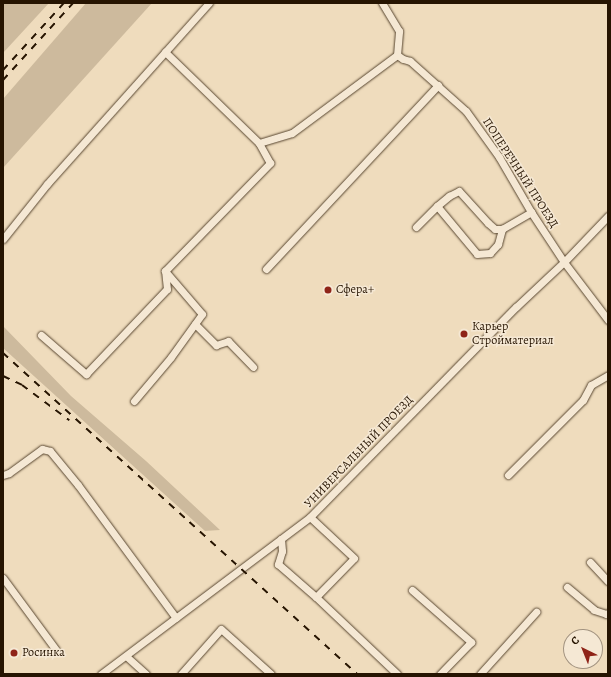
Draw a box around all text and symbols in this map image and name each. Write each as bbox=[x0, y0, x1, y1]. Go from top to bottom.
street label: ПОПЕРЕЧНЫЙ ПРОЕЗД bbox=[479, 115, 561, 231]
place label: Сфера+ bbox=[336, 283, 374, 297]
marker: Сфера+ bbox=[323, 285, 333, 295]
place label: Карьер Стройматериал bbox=[472, 320, 553, 348]
marker: Карьер Стройматериал bbox=[459, 329, 469, 339]
street label: УНИВЕРСАЛЬНЫЙ ПРОЕЗД bbox=[302, 393, 416, 511]
north arrow bbox=[563, 629, 603, 669]
text: С bbox=[568, 633, 583, 648]
place label: Росинка bbox=[22, 646, 65, 660]
marker: Росинка bbox=[9, 648, 19, 658]

